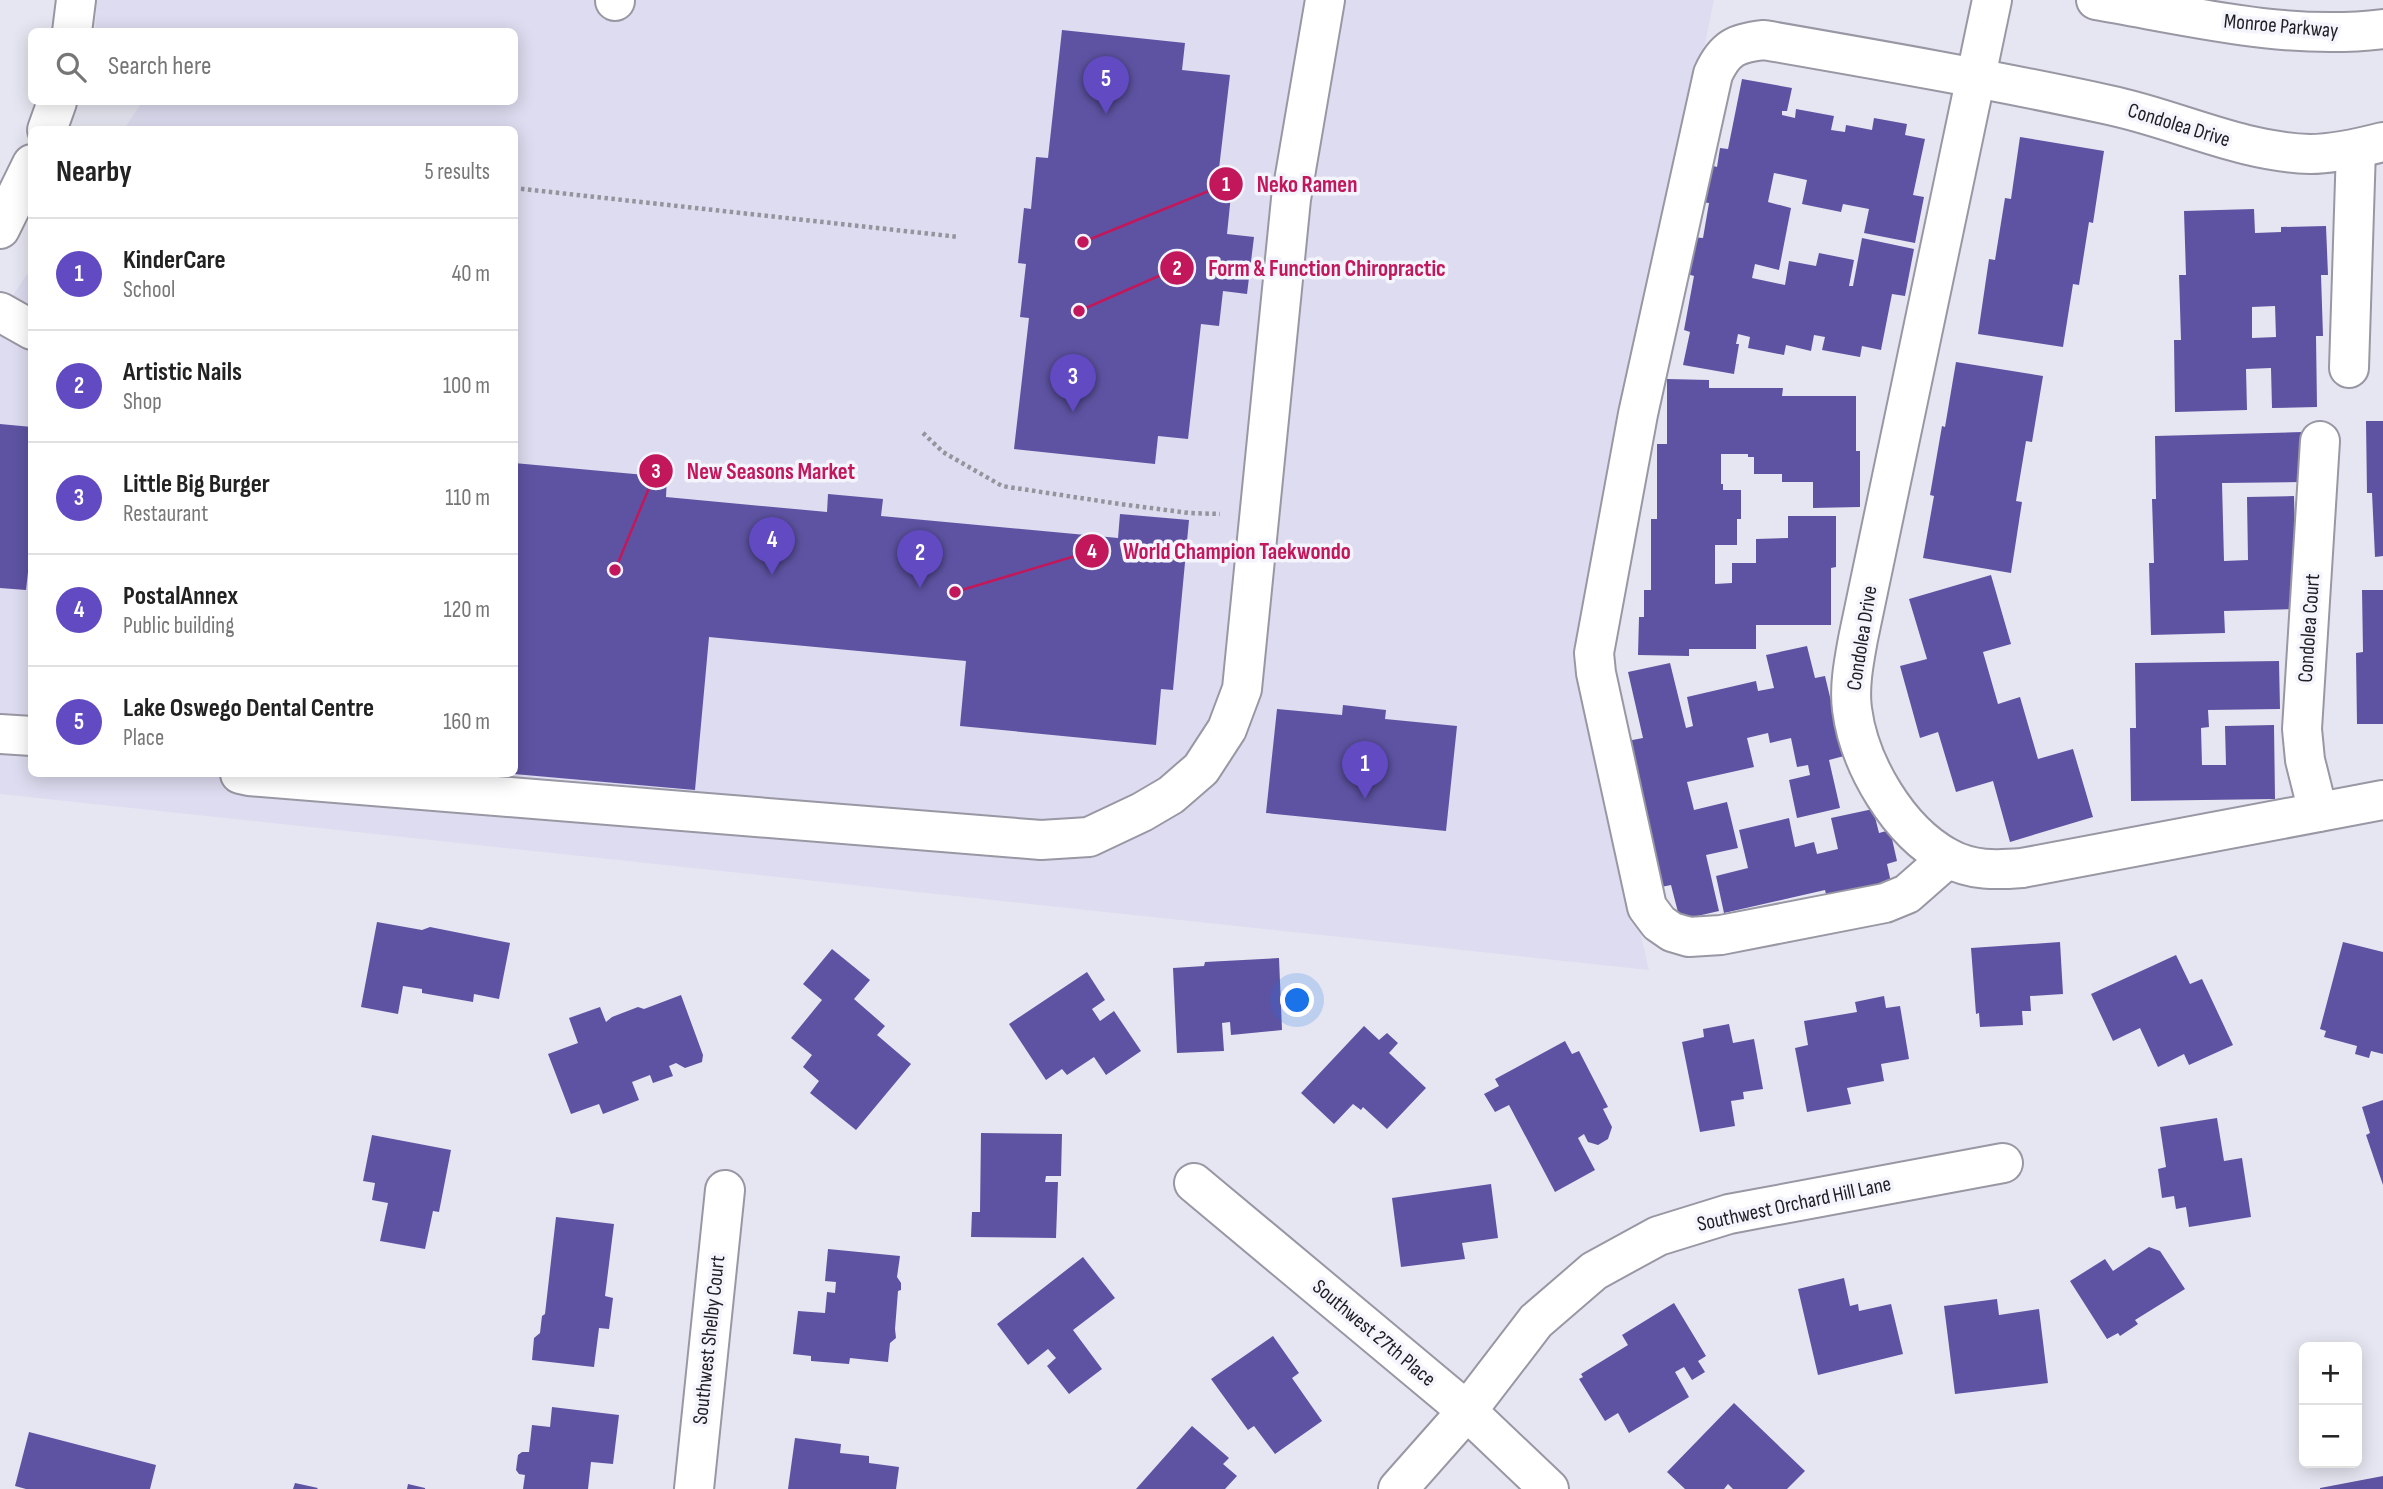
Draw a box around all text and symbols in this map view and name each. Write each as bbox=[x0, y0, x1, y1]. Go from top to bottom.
street label: Monroe Parkway bbox=[2223, 9, 2339, 43]
search box bbox=[28, 28, 518, 105]
icon: search bbox=[52, 48, 90, 86]
text: Search here bbox=[108, 51, 211, 82]
pin: 5 bbox=[1083, 56, 1129, 114]
street label: Condolea Drive bbox=[2125, 98, 2233, 152]
text: Nearby bbox=[56, 154, 132, 190]
text: 5 results bbox=[424, 158, 490, 186]
callout: Neko Ramen bbox=[1208, 162, 1372, 206]
text: Neko Ramen bbox=[1257, 171, 1357, 199]
text: 1 bbox=[1222, 172, 1230, 197]
text: KinderCare bbox=[123, 245, 226, 276]
callout: Form & Function Chiropractic bbox=[1160, 246, 1460, 290]
text: Form & Function Chiropractic bbox=[1208, 255, 1446, 283]
text: 2 bbox=[1172, 256, 1182, 281]
text: 1 bbox=[74, 260, 84, 288]
text: 40 m bbox=[452, 260, 490, 288]
text: School bbox=[123, 276, 175, 304]
pin: 3 bbox=[1050, 354, 1096, 412]
text: Artistic Nails bbox=[123, 357, 242, 388]
text: 2 bbox=[74, 372, 84, 400]
text: 100 m bbox=[443, 372, 490, 400]
text: Shop bbox=[123, 388, 162, 416]
callout: New Seasons Market bbox=[638, 449, 870, 493]
text: New Seasons Market bbox=[687, 458, 856, 486]
text: 3 bbox=[651, 459, 661, 484]
text: Little Big Burger bbox=[123, 469, 270, 500]
text: 3 bbox=[74, 484, 84, 512]
text: 110 m bbox=[445, 484, 490, 512]
text: Restaurant bbox=[123, 500, 208, 528]
pin: 4 bbox=[749, 517, 795, 575]
callout: World Champion Taekwondo bbox=[1074, 529, 1365, 573]
pin: 2 bbox=[897, 530, 943, 588]
text: World Champion Taekwondo bbox=[1123, 538, 1351, 566]
text: 4 bbox=[1087, 539, 1097, 564]
street label: Condolea Court bbox=[2293, 573, 2325, 683]
text: PostalAnnex bbox=[123, 581, 238, 612]
street label: Condolea Drive bbox=[1841, 584, 1883, 692]
text: 4 bbox=[74, 596, 84, 624]
text: 120 m bbox=[444, 596, 490, 624]
text: Public building bbox=[123, 612, 234, 640]
text: Lake Oswego Dental Centre bbox=[123, 693, 374, 724]
text: 5 bbox=[74, 708, 84, 736]
text: 160 m bbox=[443, 708, 490, 736]
text: Place bbox=[123, 724, 164, 752]
pin: 1 bbox=[1342, 741, 1388, 799]
your location bbox=[1280, 983, 1314, 1017]
street label: Southwest Orchard Hill Lane bbox=[1695, 1171, 1893, 1237]
street label: Southwest Shelby Court bbox=[688, 1254, 730, 1426]
street label: Southwest 27th Place bbox=[1307, 1274, 1441, 1392]
map controls bbox=[2299, 1342, 2362, 1468]
button: + bbox=[2299, 1342, 2362, 1405]
button: − bbox=[2299, 1405, 2362, 1468]

